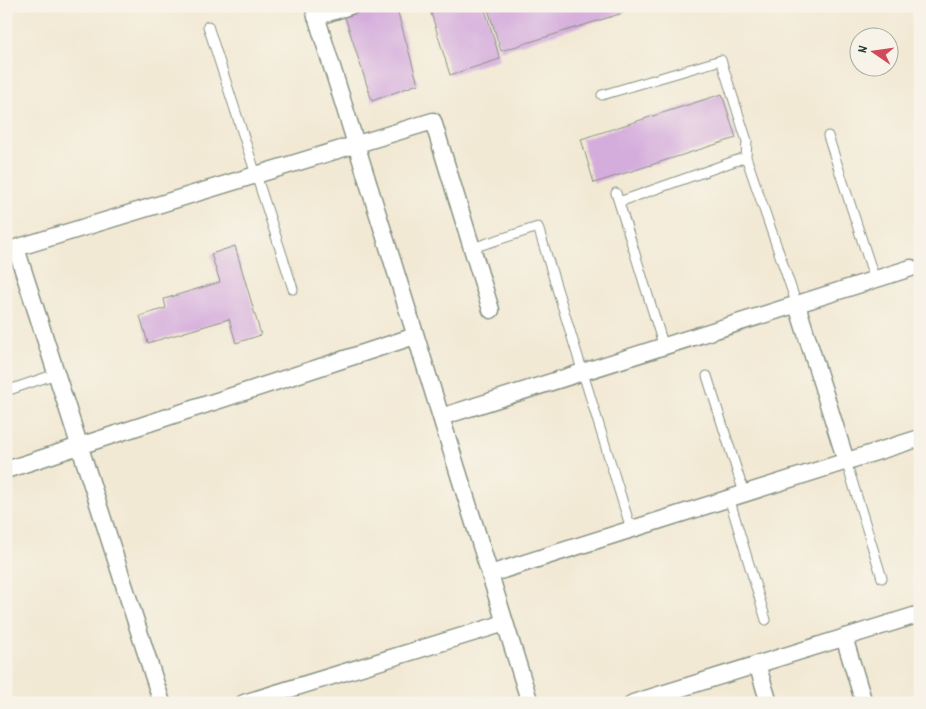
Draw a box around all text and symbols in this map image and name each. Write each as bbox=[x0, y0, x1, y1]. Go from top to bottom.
north arrow bbox=[848, 28, 898, 78]
text: N bbox=[853, 44, 874, 55]

